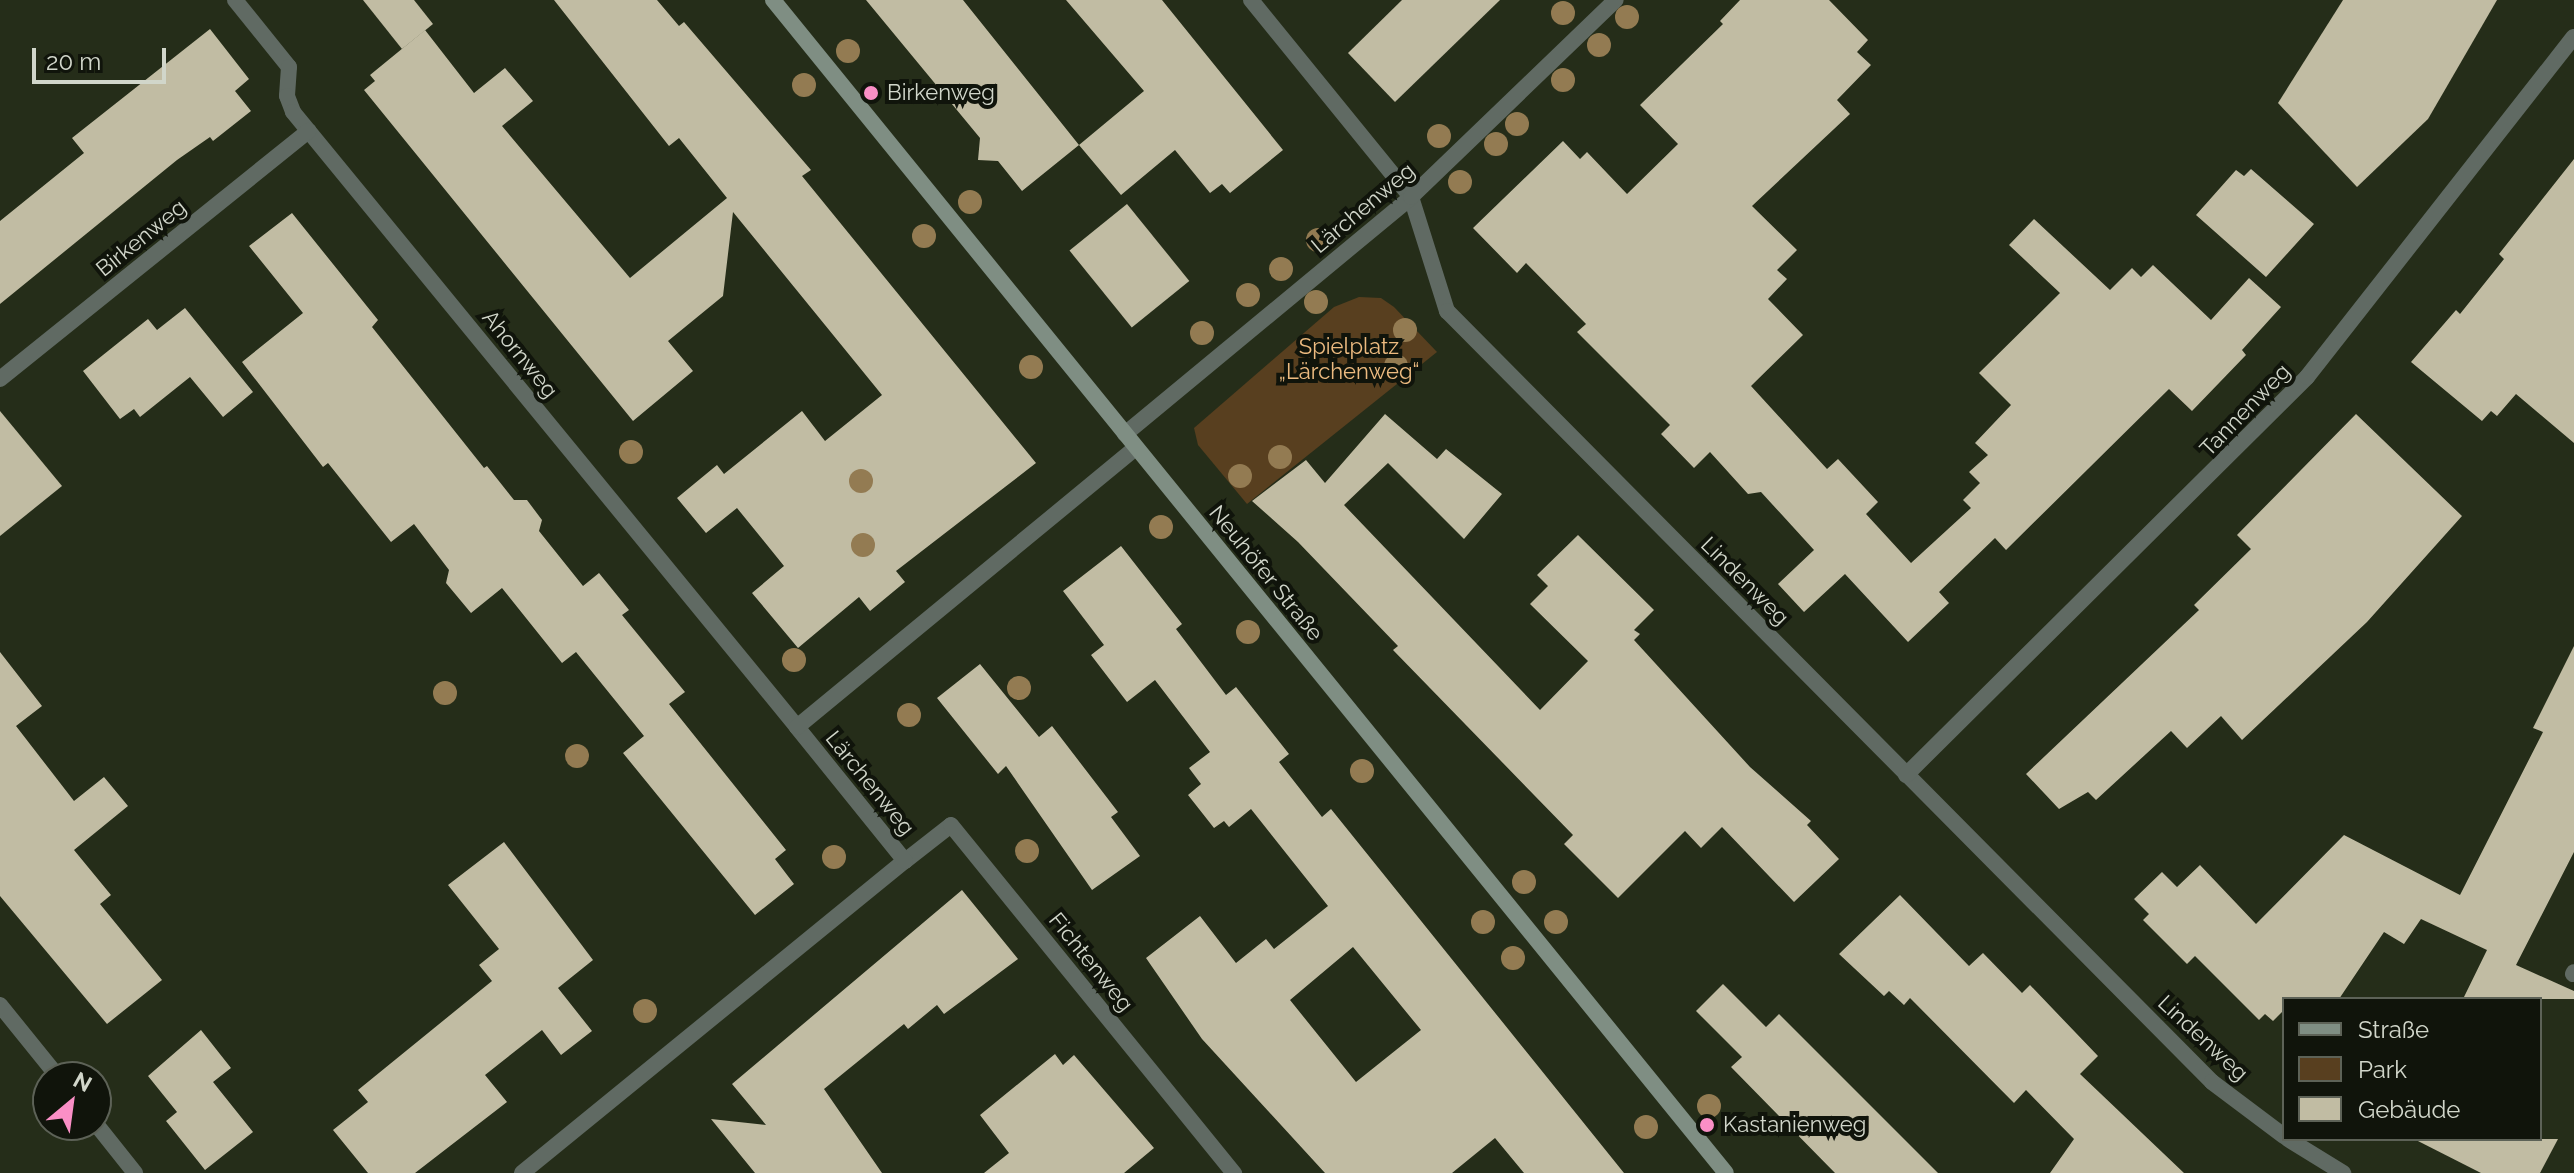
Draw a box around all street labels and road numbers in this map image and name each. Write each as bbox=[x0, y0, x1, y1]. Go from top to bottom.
street label: Lärchenweg bbox=[1306, 157, 1420, 259]
street label: Birkenweg bbox=[91, 194, 191, 282]
street label: Ahornweg bbox=[477, 305, 563, 403]
street label: Tannenweg bbox=[2194, 358, 2296, 462]
street label: Neuhöfer Straße bbox=[1203, 500, 1329, 646]
street label: Lindenweg bbox=[1695, 531, 1795, 631]
street label: Lärchenweg bbox=[820, 726, 920, 840]
street label: Fichtenweg bbox=[1043, 907, 1139, 1017]
street label: Lindenweg bbox=[2152, 990, 2254, 1086]

